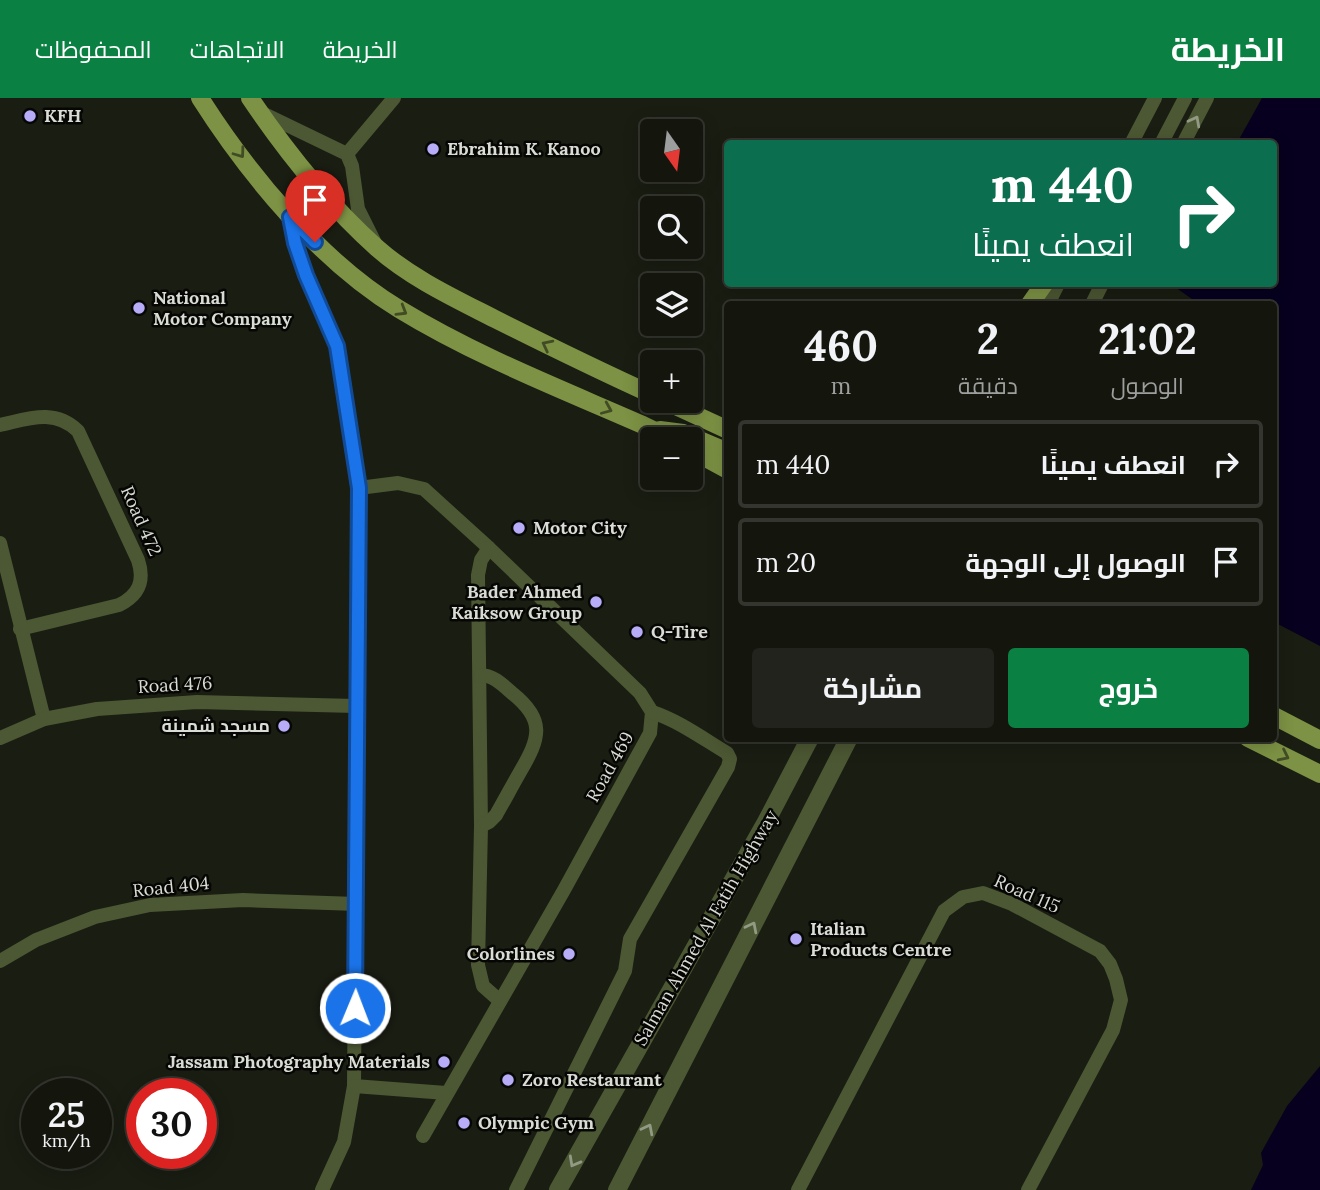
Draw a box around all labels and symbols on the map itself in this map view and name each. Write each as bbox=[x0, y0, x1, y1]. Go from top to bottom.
place label: KFH bbox=[44, 104, 82, 127]
marker: KFH bbox=[22, 108, 38, 124]
one-way arrow bbox=[1187, 116, 1200, 128]
north arrow bbox=[640, 119, 704, 182]
place label: Ebrahim K. Kanoo bbox=[447, 137, 601, 160]
marker: Ebrahim K. Kanoo bbox=[425, 141, 441, 157]
one-way arrow bbox=[232, 146, 244, 158]
pin bbox=[285, 170, 345, 242]
place label: National Motor Company bbox=[153, 286, 292, 330]
marker: National Motor Company bbox=[131, 300, 147, 316]
one-way arrow bbox=[395, 303, 408, 316]
one-way arrow bbox=[542, 339, 554, 353]
one-way arrow bbox=[600, 401, 612, 415]
street label: Road 472 bbox=[116, 482, 167, 559]
place label: Motor City bbox=[533, 516, 627, 539]
marker: Motor City bbox=[511, 520, 527, 536]
place label: Bader Ahmed Kaiksow Group bbox=[451, 580, 582, 624]
marker: Bader Ahmed Kaiksow Group bbox=[588, 594, 604, 610]
place label: Q-Tire bbox=[651, 620, 708, 643]
marker: Q-Tire bbox=[629, 624, 645, 640]
street label: Road 476 bbox=[137, 671, 213, 698]
place label: مسجد شمينة bbox=[161, 714, 270, 737]
marker: مسجد شمينة bbox=[276, 718, 292, 734]
street label: Road 469 bbox=[581, 727, 638, 806]
one-way arrow bbox=[1277, 748, 1289, 762]
street label: Salman Ahmed Al Fatih Highway bbox=[629, 805, 783, 1050]
street label: Road 115 bbox=[991, 869, 1064, 918]
street label: Road 404 bbox=[131, 871, 211, 902]
place label: Italian Products Centre bbox=[810, 917, 952, 961]
one-way arrow bbox=[744, 922, 758, 934]
marker: Italian Products Centre bbox=[788, 931, 804, 947]
place label: Colorlines bbox=[467, 942, 555, 965]
marker: Colorlines bbox=[561, 946, 577, 962]
position arrow bbox=[318, 971, 392, 1045]
place label: Jassam Photography Materials bbox=[168, 1050, 430, 1073]
marker: Jassam Photography Materials bbox=[436, 1054, 452, 1070]
place label: Zoro Restaurant bbox=[522, 1068, 662, 1091]
marker: Zoro Restaurant bbox=[500, 1072, 516, 1088]
speed limit sign: 30 bbox=[126, 1078, 217, 1169]
place label: Olympic Gym bbox=[478, 1111, 595, 1134]
marker: Olympic Gym bbox=[456, 1115, 472, 1131]
one-way arrow bbox=[640, 1124, 654, 1136]
one-way arrow bbox=[569, 1154, 582, 1167]

